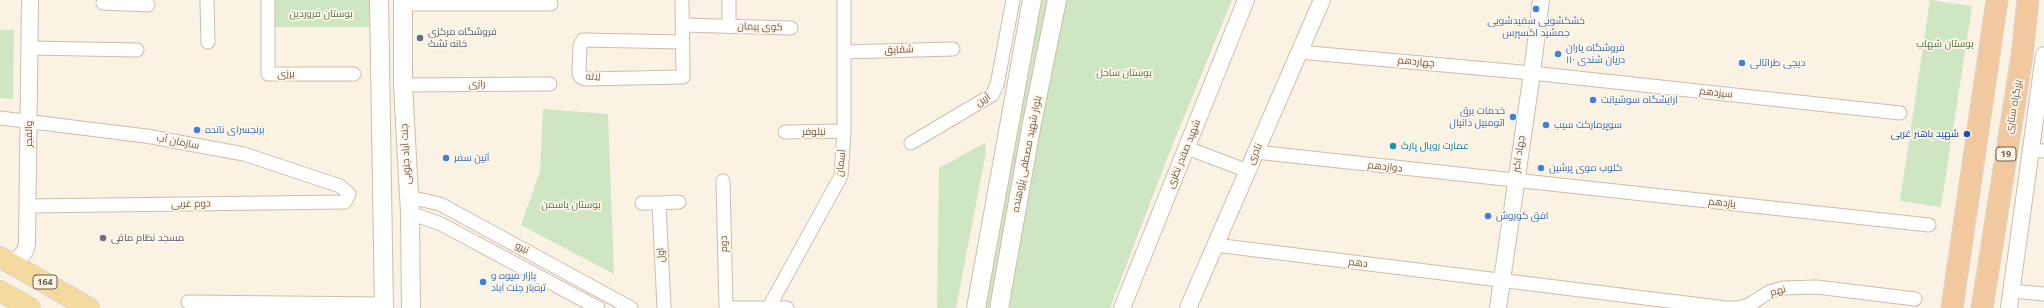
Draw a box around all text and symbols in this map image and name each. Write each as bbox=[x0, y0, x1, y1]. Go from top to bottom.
marker: خشکشویی سفیدشویی جمشید اکسپرس bbox=[1531, 4, 1541, 14]
park label: بوستان فروردین bbox=[289, 8, 353, 20]
place label: خشکشویی سفیدشویی جمشید اکسپرس bbox=[1487, 15, 1585, 38]
street label: کوی پیمان bbox=[737, 21, 783, 33]
place label: فروشگاه مرکزی خانه تشک bbox=[428, 26, 497, 50]
marker: فروشگاه مرکزی خانه تشک bbox=[415, 33, 425, 43]
park label: بوستان شهاب bbox=[1916, 38, 1974, 50]
place label: فروشگاه یاران دریان شندی ۱۱۰ bbox=[1566, 42, 1625, 66]
street label: شقایق bbox=[884, 43, 914, 57]
marker: فروشگاه یاران دریان شندی ۱۱۰ bbox=[1553, 49, 1563, 59]
street label: چهاردهم bbox=[1397, 54, 1435, 70]
place label: دیجی طراتالی bbox=[1750, 57, 1805, 69]
marker: دیجی طراتالی bbox=[1737, 58, 1747, 68]
park label: بوستان ساحل bbox=[1096, 67, 1152, 79]
street label: برزی bbox=[277, 68, 295, 80]
street label: لاله bbox=[585, 70, 601, 84]
street label: رازی bbox=[469, 78, 485, 90]
street label: بزرگراه ستاری bbox=[2003, 79, 2025, 135]
street label: سیزدهم bbox=[1699, 85, 1733, 101]
street label: آرین bbox=[973, 91, 993, 109]
place label: آرایشگاه سوشیانت bbox=[1601, 94, 1678, 106]
street label: بلوار شهید مصطفی پژوهنده bbox=[1010, 95, 1044, 213]
marker: آرایشگاه سوشیانت bbox=[1588, 95, 1598, 105]
place label: خدمات برق اتومبیل دانیال bbox=[1449, 105, 1505, 128]
marker: خدمات برق اتومبیل دانیال bbox=[1508, 112, 1518, 122]
street label: شهید صفدر نظری bbox=[1165, 118, 1203, 190]
place label: سوپرمارکت سیب bbox=[1554, 119, 1622, 131]
marker: سوپرمارکت سیب bbox=[1541, 120, 1551, 130]
street label: والفجر bbox=[23, 121, 35, 147]
street label: جنت آباد جنوبی bbox=[398, 123, 414, 185]
place label: برنجسرای نانده bbox=[205, 124, 265, 136]
marker: برنجسرای نانده bbox=[192, 125, 202, 135]
street label: نیلوفر bbox=[802, 126, 826, 138]
place label: شهید باهنر غربی bbox=[1891, 128, 1959, 140]
marker: شهید باهنر غربی bbox=[1962, 129, 1972, 139]
street label: سازمان آب bbox=[156, 132, 200, 152]
street label: جهاد اکبر bbox=[1510, 135, 1528, 173]
place label: عمارت رویال پارک bbox=[1401, 140, 1469, 152]
street label: نادری bbox=[1245, 141, 1265, 167]
marker: عمارت رویال پارک bbox=[1388, 141, 1398, 151]
road number: 19 bbox=[1996, 147, 2016, 161]
street label: آسمان bbox=[833, 149, 849, 177]
place label: آتین سفر bbox=[454, 152, 490, 164]
marker: آتین سفر bbox=[441, 153, 451, 163]
street label: دوازدهم bbox=[1367, 159, 1403, 175]
place label: کلوب موی پرشین bbox=[1549, 162, 1622, 174]
marker: کلوب موی پرشین bbox=[1536, 163, 1546, 173]
street label: یازدهم bbox=[1708, 196, 1736, 210]
street label: دوم غربی bbox=[171, 198, 211, 210]
park label: بوستان یاسمن bbox=[541, 199, 601, 211]
place label: افق کوروش bbox=[1496, 210, 1549, 222]
marker: افق کوروش bbox=[1483, 211, 1493, 221]
place label: مسجد نظام مافی bbox=[111, 232, 184, 244]
marker: مسجد نظام مافی bbox=[98, 233, 108, 243]
street label: دوم bbox=[718, 236, 730, 252]
street label: نیرو bbox=[513, 239, 531, 257]
street label: اول bbox=[655, 247, 667, 263]
street label: دهم bbox=[1348, 256, 1368, 270]
place label: بازار میوه و تره‌بار جنت آباد bbox=[491, 270, 546, 294]
road number: 164 bbox=[33, 275, 57, 289]
marker: بازار میوه و تره‌بار جنت آباد bbox=[478, 277, 488, 287]
street label: نهم bbox=[1769, 283, 1787, 299]

